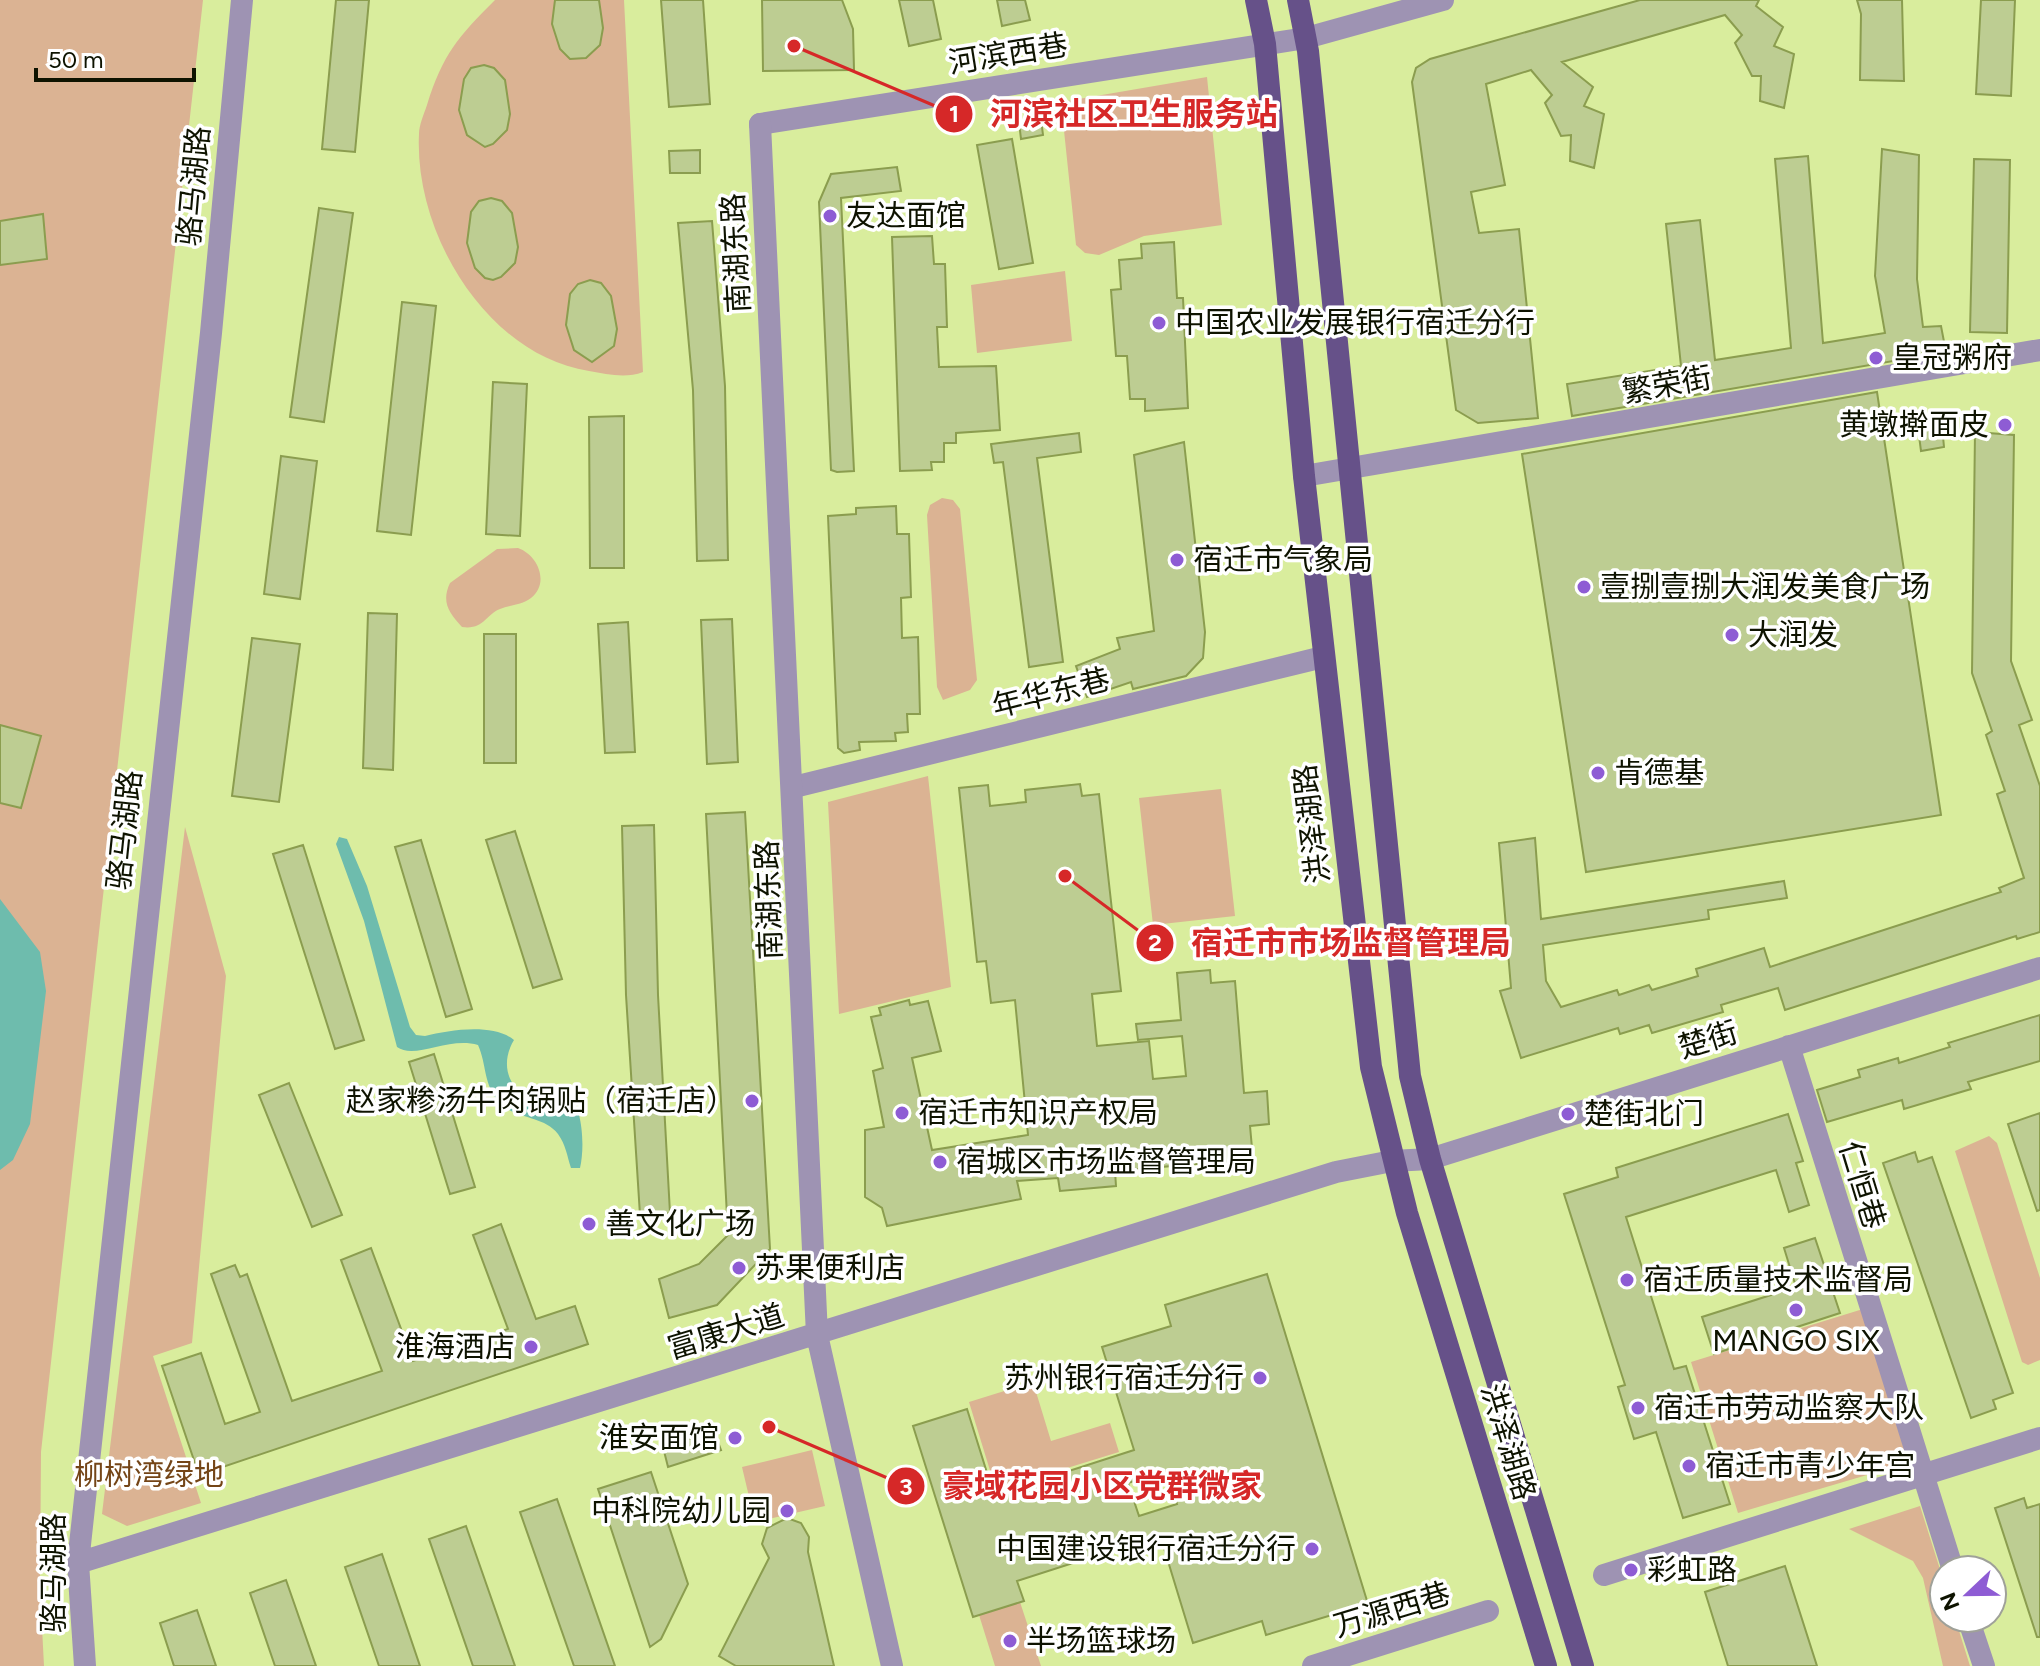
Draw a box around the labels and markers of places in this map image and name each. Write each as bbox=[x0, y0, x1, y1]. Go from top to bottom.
callout: 河滨社区卫生服务站 bbox=[934, 86, 1294, 142]
place label: 友达面馆 bbox=[846, 197, 966, 234]
marker: 友达面馆 bbox=[821, 207, 839, 225]
place label: 中国农业发展银行宿迁分行 bbox=[1175, 304, 1535, 341]
marker: 中国农业发展银行宿迁分行 bbox=[1150, 314, 1168, 332]
place label: 皇冠粥府 bbox=[1892, 339, 2012, 376]
marker: 皇冠粥府 bbox=[1867, 349, 1885, 367]
place label: 黄墩擀面皮 bbox=[1839, 406, 1989, 443]
marker: 黄墩擀面皮 bbox=[1996, 416, 2014, 434]
place label: 宿迁市气象局 bbox=[1193, 541, 1373, 578]
marker: 宿迁市气象局 bbox=[1168, 551, 1186, 569]
place label: 壹捌壹捌大润发美食广场 bbox=[1600, 568, 1930, 605]
marker: 壹捌壹捌大润发美食广场 bbox=[1575, 578, 1593, 596]
place label: 大润发 bbox=[1748, 616, 1838, 653]
marker: 大润发 bbox=[1723, 626, 1741, 644]
place label: 肯德基 bbox=[1614, 754, 1704, 791]
marker: 肯德基 bbox=[1589, 764, 1607, 782]
callout: 宿迁市市场监督管理局 bbox=[1135, 915, 1527, 971]
place label: 赵家糁汤牛肉锅贴（宿迁店） bbox=[346, 1082, 736, 1119]
marker: 赵家糁汤牛肉锅贴（宿迁店） bbox=[743, 1092, 761, 1110]
place label: 宿迁市知识产权局 bbox=[918, 1094, 1158, 1131]
place label: 楚街北门 bbox=[1584, 1095, 1704, 1132]
marker: 宿迁市知识产权局 bbox=[893, 1104, 911, 1122]
marker: 楚街北门 bbox=[1559, 1105, 1577, 1123]
place label: 宿城区市场监督管理局 bbox=[956, 1143, 1256, 1180]
marker: 宿城区市场监督管理局 bbox=[931, 1153, 949, 1171]
place label: 善文化广场 bbox=[605, 1205, 755, 1242]
marker: 善文化广场 bbox=[580, 1215, 598, 1233]
place label: 苏果便利店 bbox=[755, 1249, 905, 1286]
marker: 苏果便利店 bbox=[730, 1259, 748, 1277]
place label: 宿迁质量技术监督局 bbox=[1643, 1261, 1913, 1298]
marker: 宿迁质量技术监督局 bbox=[1618, 1271, 1636, 1289]
marker: MANGO SIX bbox=[1787, 1301, 1805, 1319]
place label: MANGO SIX bbox=[1712, 1322, 1880, 1359]
place label: 淮海酒店 bbox=[395, 1328, 515, 1365]
marker: 淮海酒店 bbox=[522, 1338, 540, 1356]
place label: 苏州银行宿迁分行 bbox=[1004, 1359, 1244, 1396]
marker: 苏州银行宿迁分行 bbox=[1251, 1369, 1269, 1387]
place label: 宿迁市劳动监察大队 bbox=[1654, 1389, 1924, 1426]
marker: 宿迁市劳动监察大队 bbox=[1629, 1399, 1647, 1417]
place label: 淮安面馆 bbox=[599, 1419, 719, 1456]
marker: 淮安面馆 bbox=[726, 1429, 744, 1447]
place label: 宿迁市青少年宫 bbox=[1705, 1447, 1915, 1484]
marker: 宿迁市青少年宫 bbox=[1680, 1457, 1698, 1475]
callout: 豪域花园小区党群微家 bbox=[886, 1458, 1278, 1514]
place label: 中科院幼儿园 bbox=[591, 1492, 771, 1529]
marker: 中科院幼儿园 bbox=[778, 1502, 796, 1520]
place label: 中国建设银行宿迁分行 bbox=[996, 1530, 1296, 1567]
marker: 中国建设银行宿迁分行 bbox=[1303, 1540, 1321, 1558]
place label: 彩虹路 bbox=[1647, 1551, 1737, 1588]
marker: 彩虹路 bbox=[1622, 1561, 1640, 1579]
place label: 半场篮球场 bbox=[1026, 1622, 1176, 1659]
marker: 半场篮球场 bbox=[1001, 1632, 1019, 1650]

